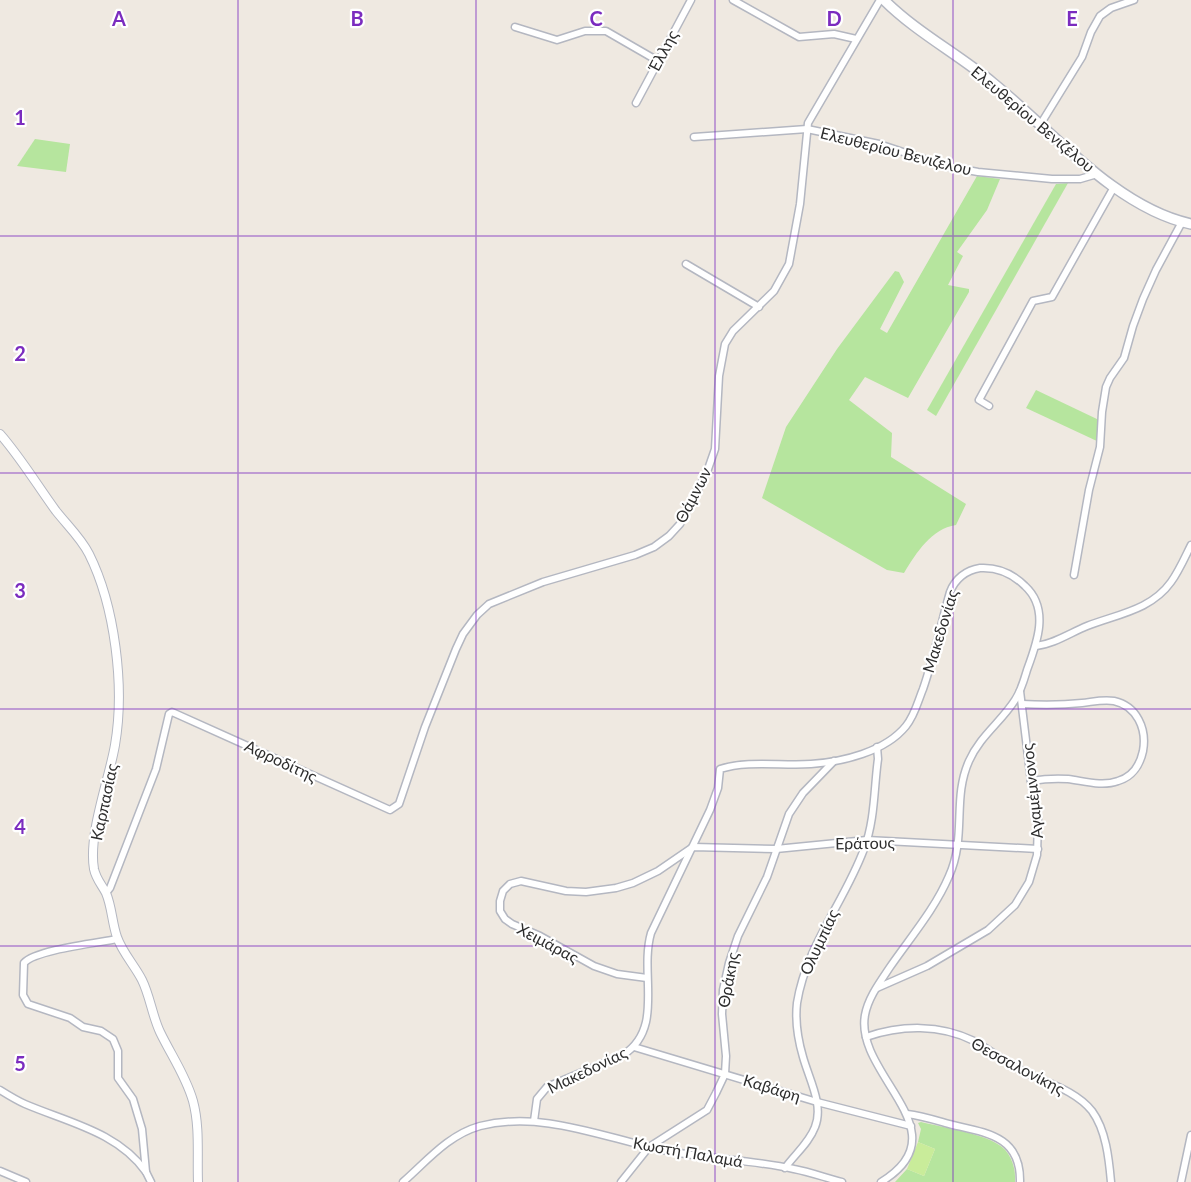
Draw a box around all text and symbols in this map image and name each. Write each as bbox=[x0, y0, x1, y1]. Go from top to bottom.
text: A bbox=[111, 6, 126, 30]
text: B bbox=[350, 6, 364, 30]
text: C bbox=[589, 6, 603, 30]
text: D bbox=[826, 6, 842, 30]
text: E bbox=[1066, 6, 1078, 30]
street label: Έλλης bbox=[644, 26, 682, 75]
street label: Ελευθερίου Βενιζέλου bbox=[968, 61, 1099, 176]
text: 1 bbox=[14, 105, 26, 129]
street label: Ελευθερίου Βενιζελου bbox=[818, 123, 974, 179]
text: 2 bbox=[14, 341, 26, 365]
street label: Θάμνων bbox=[670, 464, 715, 526]
text: 3 bbox=[14, 578, 26, 602]
street label: Μακεδονίας bbox=[918, 586, 961, 675]
street label: Αφροδίτης bbox=[242, 736, 321, 786]
street label: Αγαμέμνονος bbox=[1017, 742, 1046, 840]
street label: Καρπασίας bbox=[86, 761, 121, 842]
text: 4 bbox=[14, 814, 26, 838]
street label: Εράτους bbox=[835, 832, 896, 853]
street label: Ολυμπίας bbox=[795, 906, 842, 977]
street label: Χειμάρας bbox=[514, 919, 583, 967]
street label: Θράκης bbox=[713, 950, 742, 1009]
street label: Θεσσαλονίκης bbox=[968, 1033, 1069, 1098]
street label: Μακεδονίας bbox=[544, 1042, 630, 1097]
text: 5 bbox=[14, 1051, 26, 1075]
street label: Καβάφη bbox=[741, 1070, 803, 1105]
street label: Κωστή Παλαμά bbox=[632, 1132, 745, 1171]

